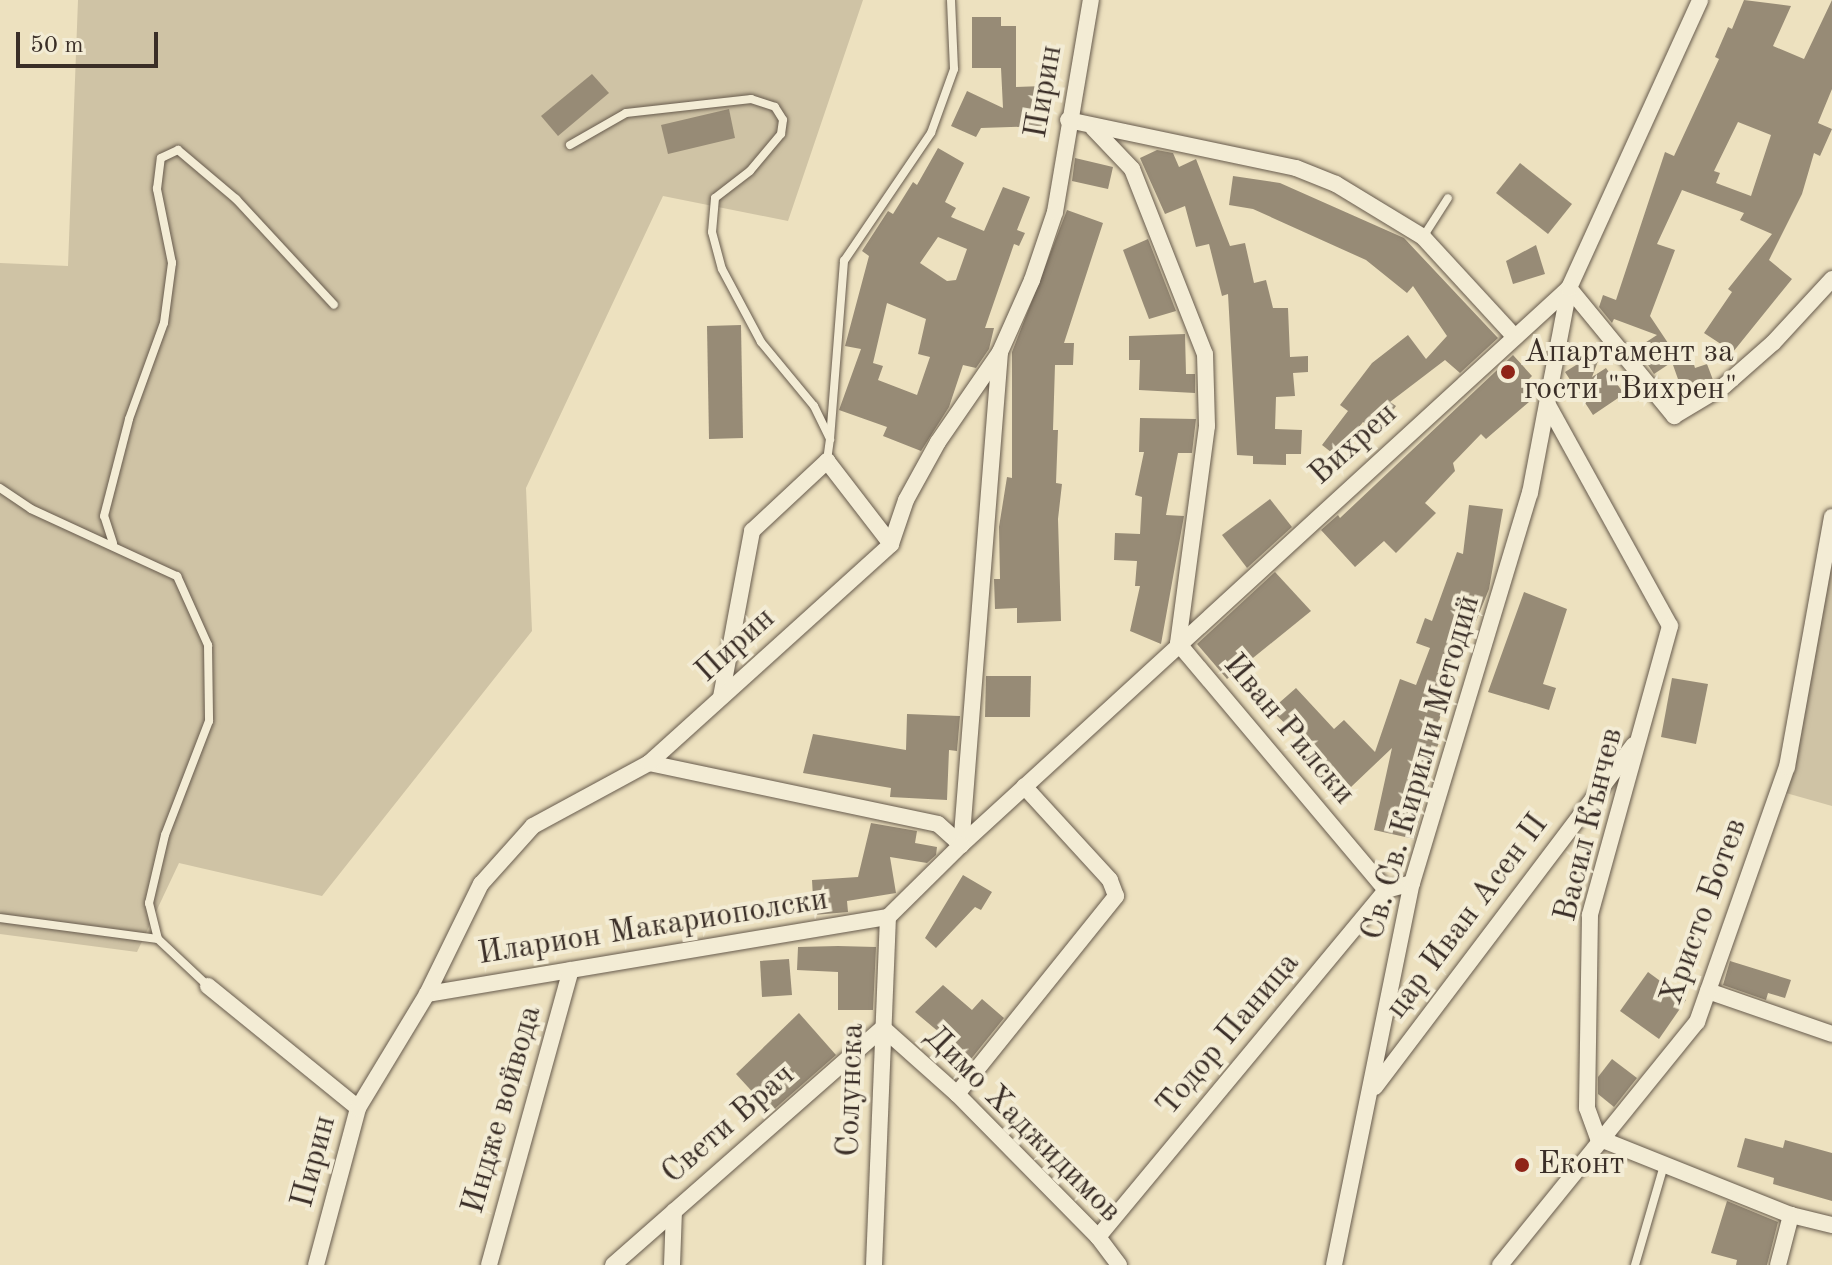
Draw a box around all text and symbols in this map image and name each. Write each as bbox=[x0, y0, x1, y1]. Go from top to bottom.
scale bar bbox=[20, 16, 162, 66]
text: 50 m bbox=[30, 34, 84, 58]
street label: Пирин bbox=[1018, 42, 1072, 142]
place label: Апартамент за гости "Вихрен" bbox=[1524, 335, 1737, 410]
marker: Апартамент за гости "Вихрен" bbox=[1499, 363, 1517, 381]
street label: Вихрен bbox=[1302, 396, 1406, 494]
street label: Св. Св. Кирил и Методий bbox=[1354, 591, 1490, 945]
street label: Пирин bbox=[688, 600, 784, 692]
street label: Иван Рилски bbox=[1214, 647, 1362, 813]
street label: Васил Кънчев bbox=[1547, 724, 1633, 926]
street label: цар Иван Асен II bbox=[1379, 807, 1557, 1027]
street label: Христо Ботев bbox=[1654, 814, 1756, 1010]
street label: Иларион Макариополски bbox=[475, 881, 831, 975]
street label: Тодор Паница bbox=[1149, 945, 1309, 1125]
street label: Индже войвода bbox=[455, 1001, 551, 1219]
street label: Димо Хаджидимов bbox=[916, 1019, 1128, 1231]
street label: Солунска bbox=[830, 1022, 874, 1158]
street label: Свети Врач bbox=[655, 1057, 803, 1193]
street label: Пирин bbox=[284, 1112, 346, 1212]
place label: Еконт bbox=[1538, 1146, 1625, 1184]
marker: Еконт bbox=[1513, 1156, 1531, 1174]

